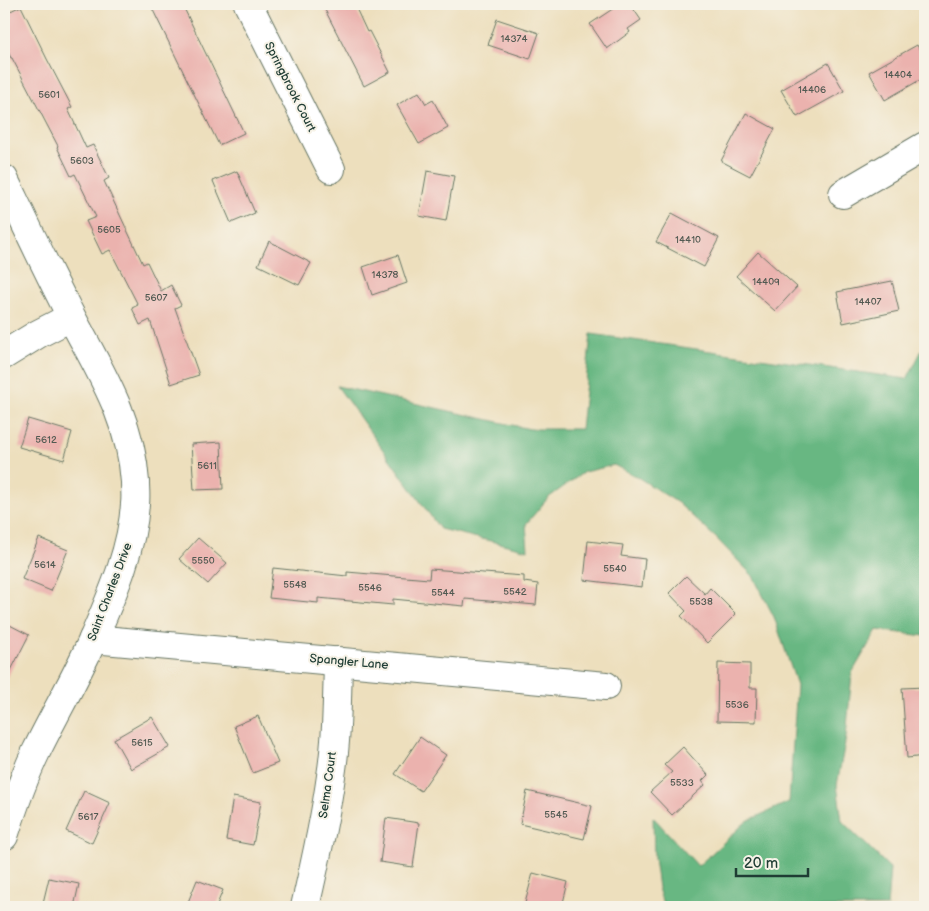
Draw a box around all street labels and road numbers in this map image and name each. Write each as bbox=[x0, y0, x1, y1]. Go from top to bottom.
street label: Springbrook Court bbox=[261, 40, 319, 135]
street label: Saint Charles Drive bbox=[84, 541, 136, 643]
street label: Spangler Lane bbox=[309, 651, 389, 673]
street label: Selma Court bbox=[316, 750, 340, 819]

